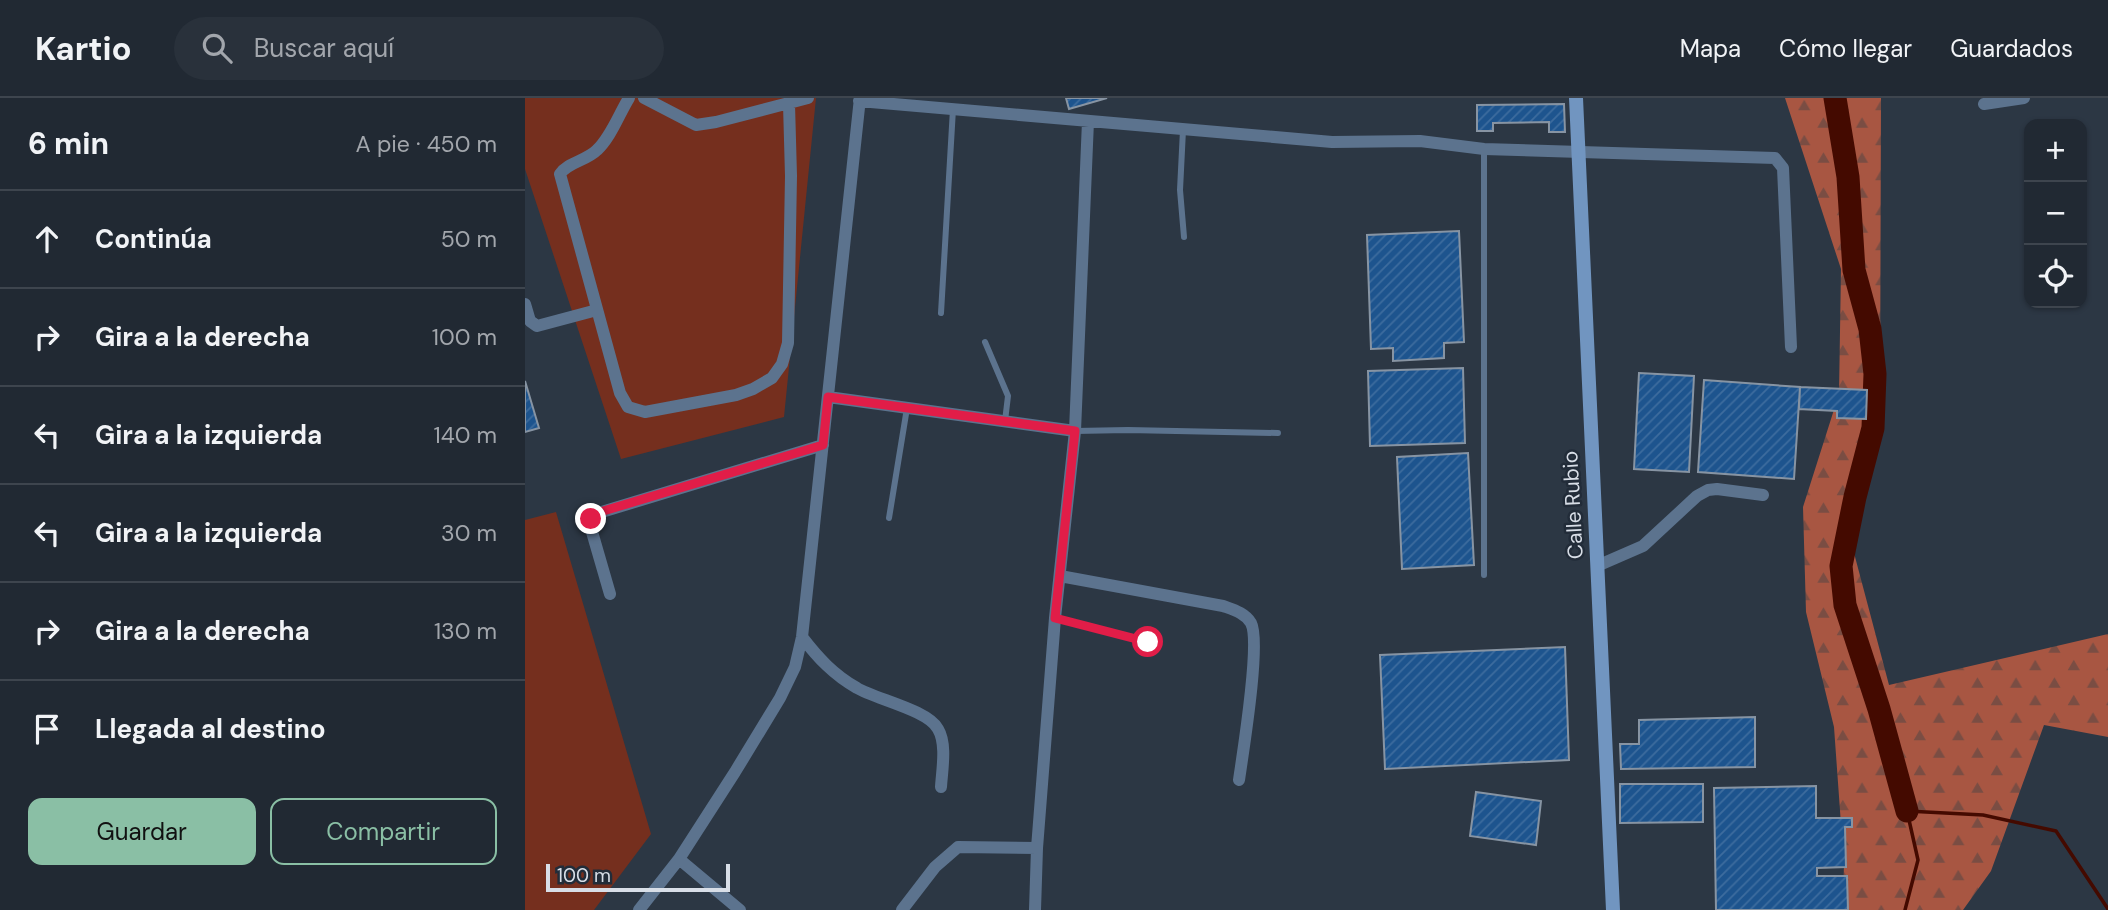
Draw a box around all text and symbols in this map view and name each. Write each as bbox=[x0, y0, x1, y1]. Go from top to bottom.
search box bbox=[174, 17, 664, 80]
text: Kartio bbox=[35, 27, 132, 70]
icon: search bbox=[198, 29, 236, 67]
text: Buscar aquí bbox=[254, 31, 394, 65]
text: Mapa bbox=[1680, 33, 1741, 64]
text: Cómo llegar bbox=[1779, 33, 1912, 64]
text: Guardados bbox=[1950, 33, 2073, 64]
map controls bbox=[2024, 119, 2087, 308]
button: + bbox=[2024, 119, 2087, 182]
text: 6 min bbox=[28, 124, 109, 163]
text: A pie · 450 m bbox=[356, 129, 497, 159]
button: − bbox=[2024, 182, 2087, 245]
icon: ahead bbox=[28, 220, 66, 258]
text: Continúa bbox=[95, 222, 212, 256]
text: 50 m bbox=[441, 224, 497, 254]
button: locate bbox=[2024, 245, 2087, 308]
icon: right bbox=[28, 318, 66, 356]
text: Gira a la derecha bbox=[95, 320, 310, 354]
text: 100 m bbox=[432, 322, 497, 352]
icon: left bbox=[28, 416, 66, 454]
text: Gira a la izquierda bbox=[95, 418, 322, 452]
text: 140 m bbox=[434, 420, 497, 450]
street label: Calle Rubio bbox=[1556, 450, 1590, 560]
route end bbox=[575, 503, 606, 534]
icon: left bbox=[28, 514, 66, 552]
text: Gira a la izquierda bbox=[95, 516, 322, 550]
text: 30 m bbox=[441, 518, 497, 548]
icon: right bbox=[28, 612, 66, 650]
text: Gira a la derecha bbox=[95, 614, 310, 648]
text: 130 m bbox=[434, 616, 497, 646]
route start bbox=[1132, 626, 1163, 657]
icon: arrive bbox=[28, 710, 66, 748]
text: Llegada al destino bbox=[95, 712, 326, 746]
button: Guardar bbox=[28, 798, 256, 865]
button: Compartir bbox=[270, 798, 497, 865]
scale bar bbox=[546, 861, 730, 893]
text: 100 m bbox=[557, 863, 611, 888]

